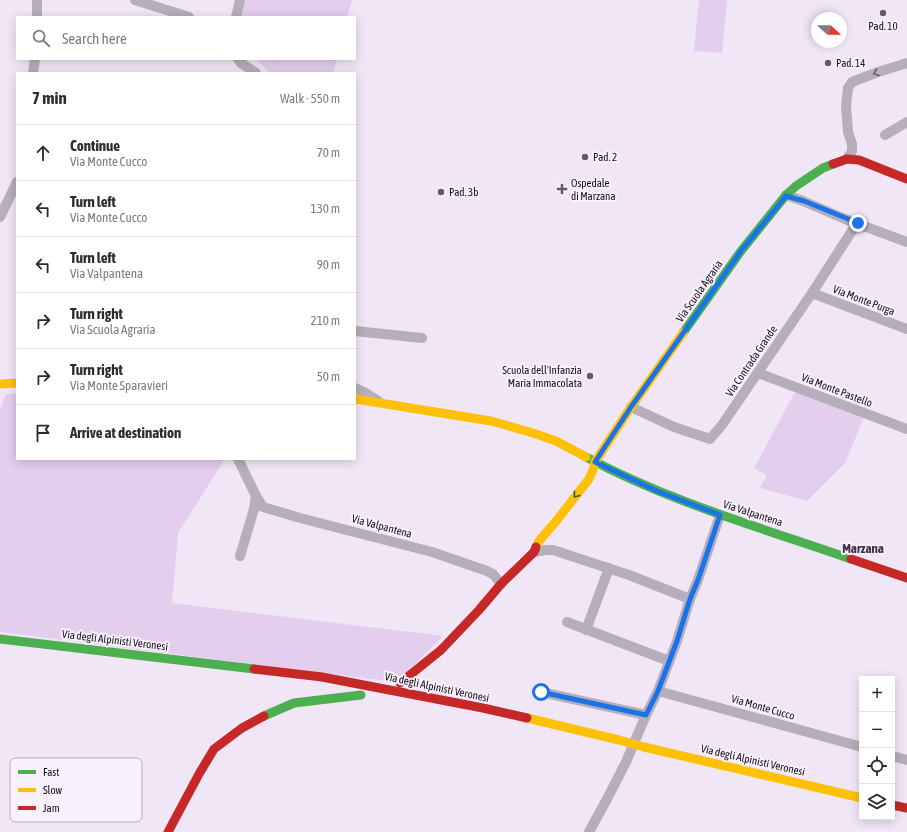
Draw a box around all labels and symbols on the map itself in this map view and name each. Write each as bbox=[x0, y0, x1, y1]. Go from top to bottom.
marker: Pad. 10 bbox=[878, 8, 888, 18]
north arrow bbox=[811, 12, 847, 48]
place label: Pad. 10 bbox=[868, 20, 898, 32]
place label: Pad. 14 bbox=[836, 57, 865, 69]
marker: Pad. 14 bbox=[823, 58, 833, 68]
one-way arrow bbox=[872, 68, 879, 76]
place label: Pad. 2 bbox=[593, 151, 617, 163]
marker: Pad. 2 bbox=[580, 152, 590, 162]
place label: Ospedale di Marzana bbox=[571, 177, 616, 202]
marker: Ospedale di Marzana bbox=[556, 183, 568, 195]
place label: Pad. 3b bbox=[449, 186, 478, 198]
marker: Pad. 3b bbox=[436, 187, 446, 197]
route end bbox=[849, 214, 867, 232]
street label: Via Scuola Agraria bbox=[673, 258, 725, 324]
street label: Via Monte Purga bbox=[831, 283, 897, 317]
street label: Via Contrada Grande bbox=[723, 323, 779, 399]
place label: Scuola dell'Infanzia Maria Immacolata bbox=[502, 364, 582, 389]
marker: Scuola dell'Infanzia Maria Immacolata bbox=[585, 371, 595, 381]
street label: Via Monte Pastello bbox=[800, 371, 874, 409]
one-way arrow bbox=[574, 491, 581, 498]
street label: Via Valpantena bbox=[722, 498, 784, 528]
street label: Via Valpantena bbox=[351, 512, 413, 540]
district label: Marzana bbox=[842, 541, 884, 556]
street label: Via degli Alpinisti Veronesi bbox=[61, 628, 169, 652]
street label: Via degli Alpinisti Veronesi bbox=[384, 670, 490, 704]
route start bbox=[532, 683, 550, 701]
street label: Via Monte Cucco bbox=[730, 692, 796, 722]
street label: Via degli Alpinisti Veronesi bbox=[700, 742, 806, 778]
legend bbox=[10, 758, 142, 822]
text: Fast bbox=[43, 766, 59, 778]
text: Slow bbox=[43, 784, 62, 796]
text: Jam bbox=[43, 802, 60, 814]

